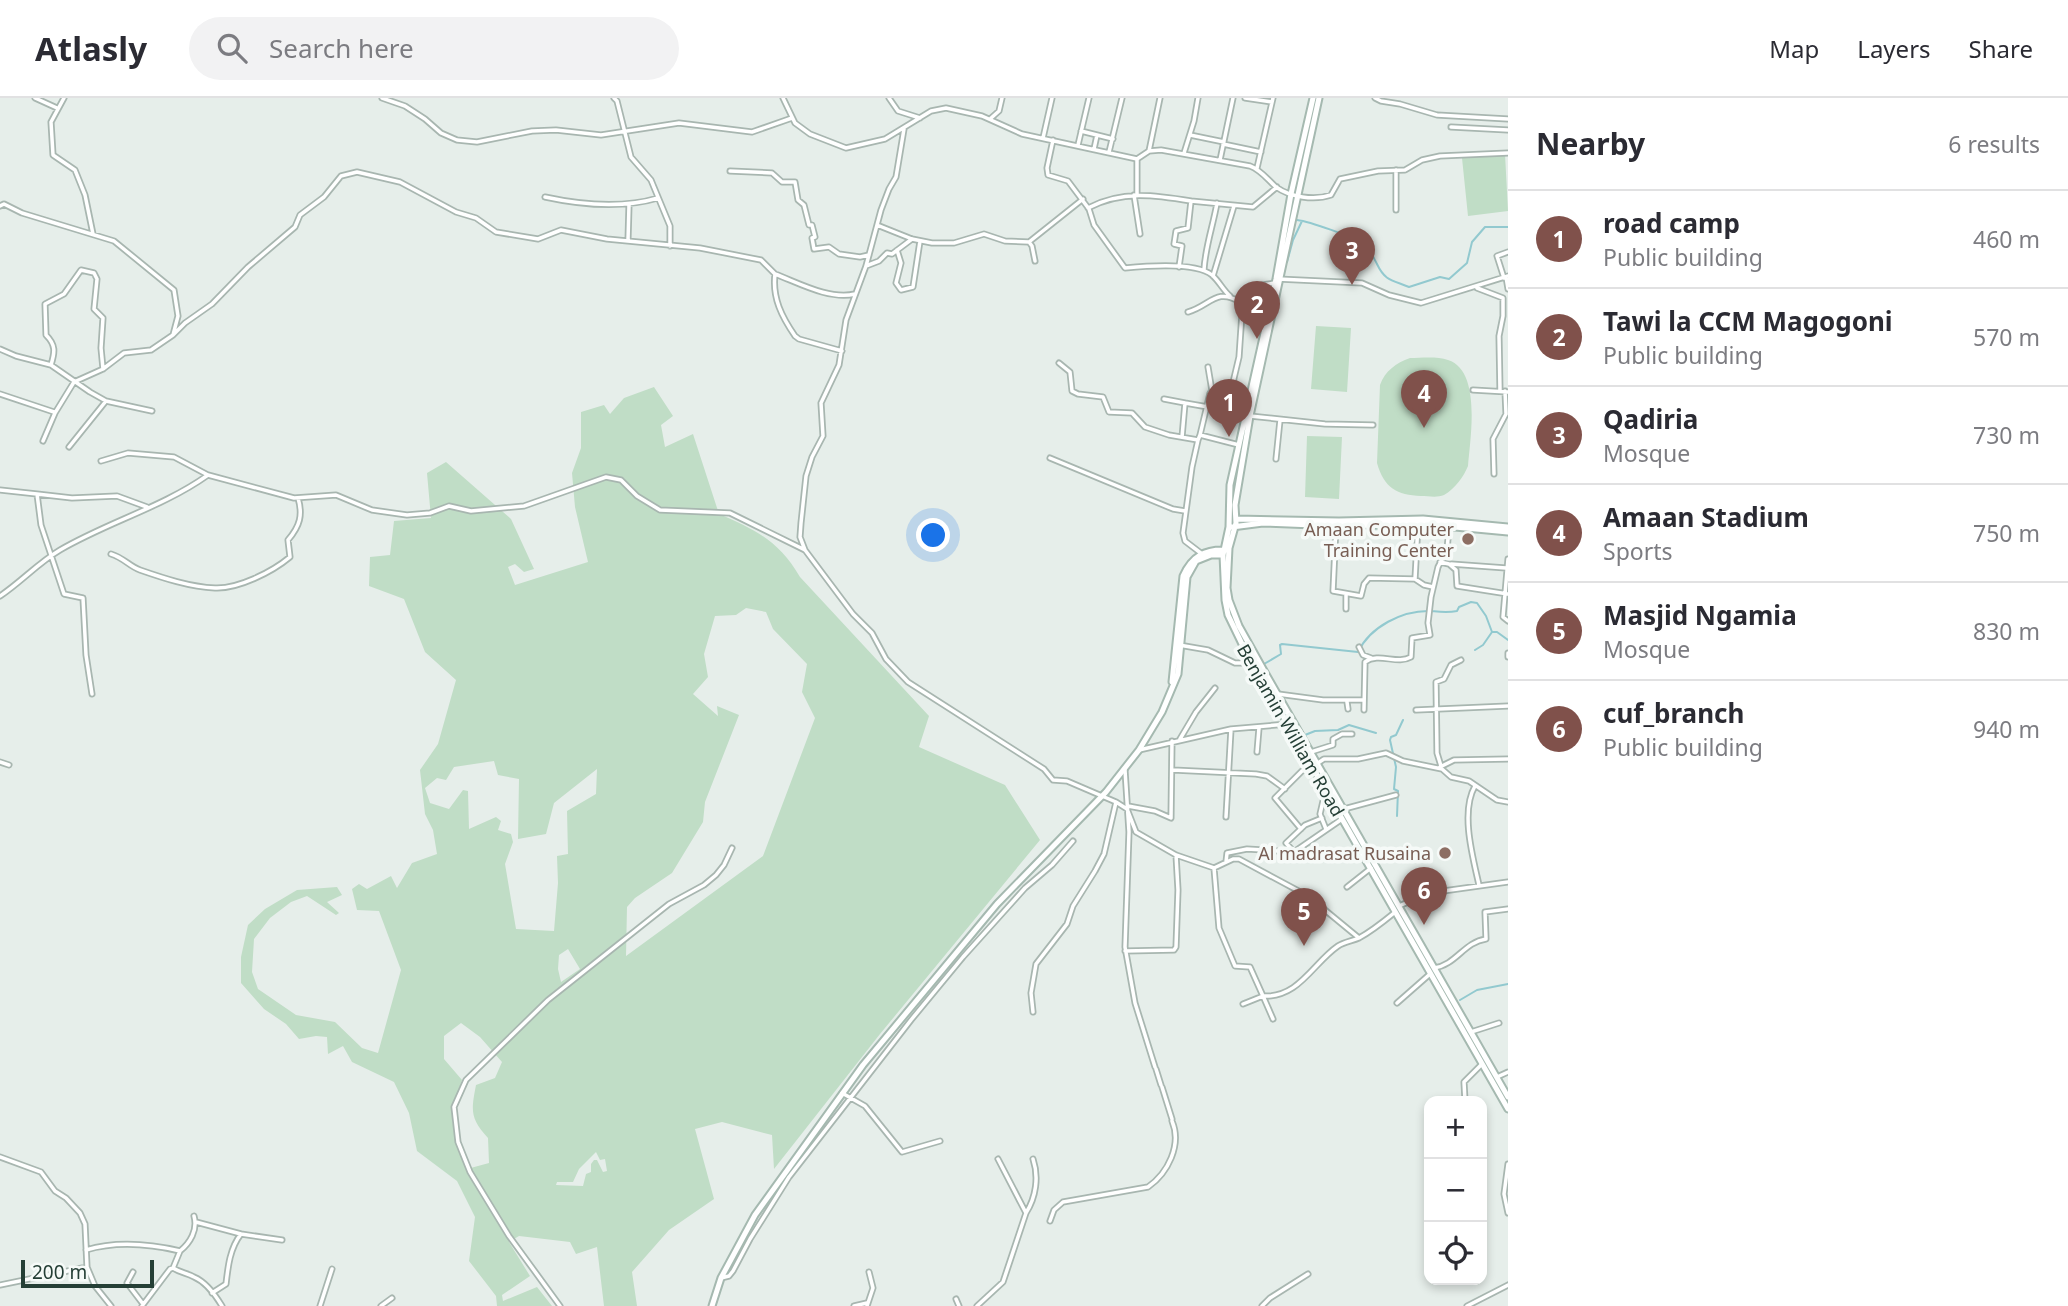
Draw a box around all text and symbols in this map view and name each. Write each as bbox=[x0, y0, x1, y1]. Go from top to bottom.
search box bbox=[189, 17, 679, 80]
text: Atlasly bbox=[35, 26, 147, 71]
icon: search bbox=[213, 29, 251, 67]
text: Search here bbox=[269, 30, 414, 66]
text: Map bbox=[1769, 32, 1819, 65]
text: Layers bbox=[1857, 32, 1931, 65]
text: Share bbox=[1969, 32, 2033, 65]
text: Nearby bbox=[1536, 123, 1645, 164]
text: 6 results bbox=[1948, 128, 2040, 160]
text: road camp bbox=[1603, 205, 1740, 241]
text: 1 bbox=[1552, 223, 1566, 255]
text: 460 m bbox=[1973, 223, 2040, 255]
pin: 3 bbox=[1329, 227, 1375, 285]
text: Public building bbox=[1603, 241, 1763, 273]
pin: 2 bbox=[1234, 281, 1280, 339]
text: Tawi la CCM Magogoni bbox=[1603, 303, 1893, 339]
text: 2 bbox=[1552, 321, 1566, 353]
text: 570 m bbox=[1973, 321, 2040, 353]
text: Public building bbox=[1603, 339, 1763, 371]
pin: 4 bbox=[1401, 370, 1447, 428]
pin: 1 bbox=[1206, 379, 1252, 437]
text: Qadiria bbox=[1603, 401, 1698, 437]
text: 3 bbox=[1552, 419, 1566, 451]
text: 730 m bbox=[1973, 419, 2040, 451]
text: Mosque bbox=[1603, 437, 1690, 469]
text: Amaan Stadium bbox=[1603, 499, 1809, 535]
place label: Amaan Computer Training Center bbox=[1304, 517, 1455, 562]
text: 4 bbox=[1552, 517, 1566, 549]
text: 750 m bbox=[1973, 517, 2040, 549]
your location bbox=[916, 518, 950, 552]
marker: Amaan Computer Training Center bbox=[1460, 531, 1476, 547]
text: Sports bbox=[1603, 535, 1673, 567]
text: Masjid Ngamia bbox=[1603, 597, 1797, 633]
text: 5 bbox=[1552, 615, 1566, 647]
text: 830 m bbox=[1973, 615, 2040, 647]
text: Mosque bbox=[1603, 633, 1690, 665]
street label: Benjamin William Road bbox=[1232, 639, 1350, 821]
text: cuf_branch bbox=[1603, 695, 1744, 731]
text: 6 bbox=[1552, 713, 1566, 745]
text: 940 m bbox=[1973, 713, 2040, 745]
text: Public building bbox=[1603, 731, 1763, 763]
place label: Al madrasat Rusaina bbox=[1258, 841, 1431, 865]
marker: Al madrasat Rusaina bbox=[1437, 845, 1453, 861]
pin: 6 bbox=[1401, 867, 1447, 925]
pin: 5 bbox=[1281, 888, 1327, 946]
map controls bbox=[1424, 1096, 1487, 1285]
button: + bbox=[1424, 1096, 1487, 1159]
button: − bbox=[1424, 1159, 1487, 1222]
button: locate bbox=[1424, 1222, 1487, 1285]
scale bar bbox=[21, 1257, 154, 1289]
text: 200 m bbox=[32, 1259, 87, 1285]

